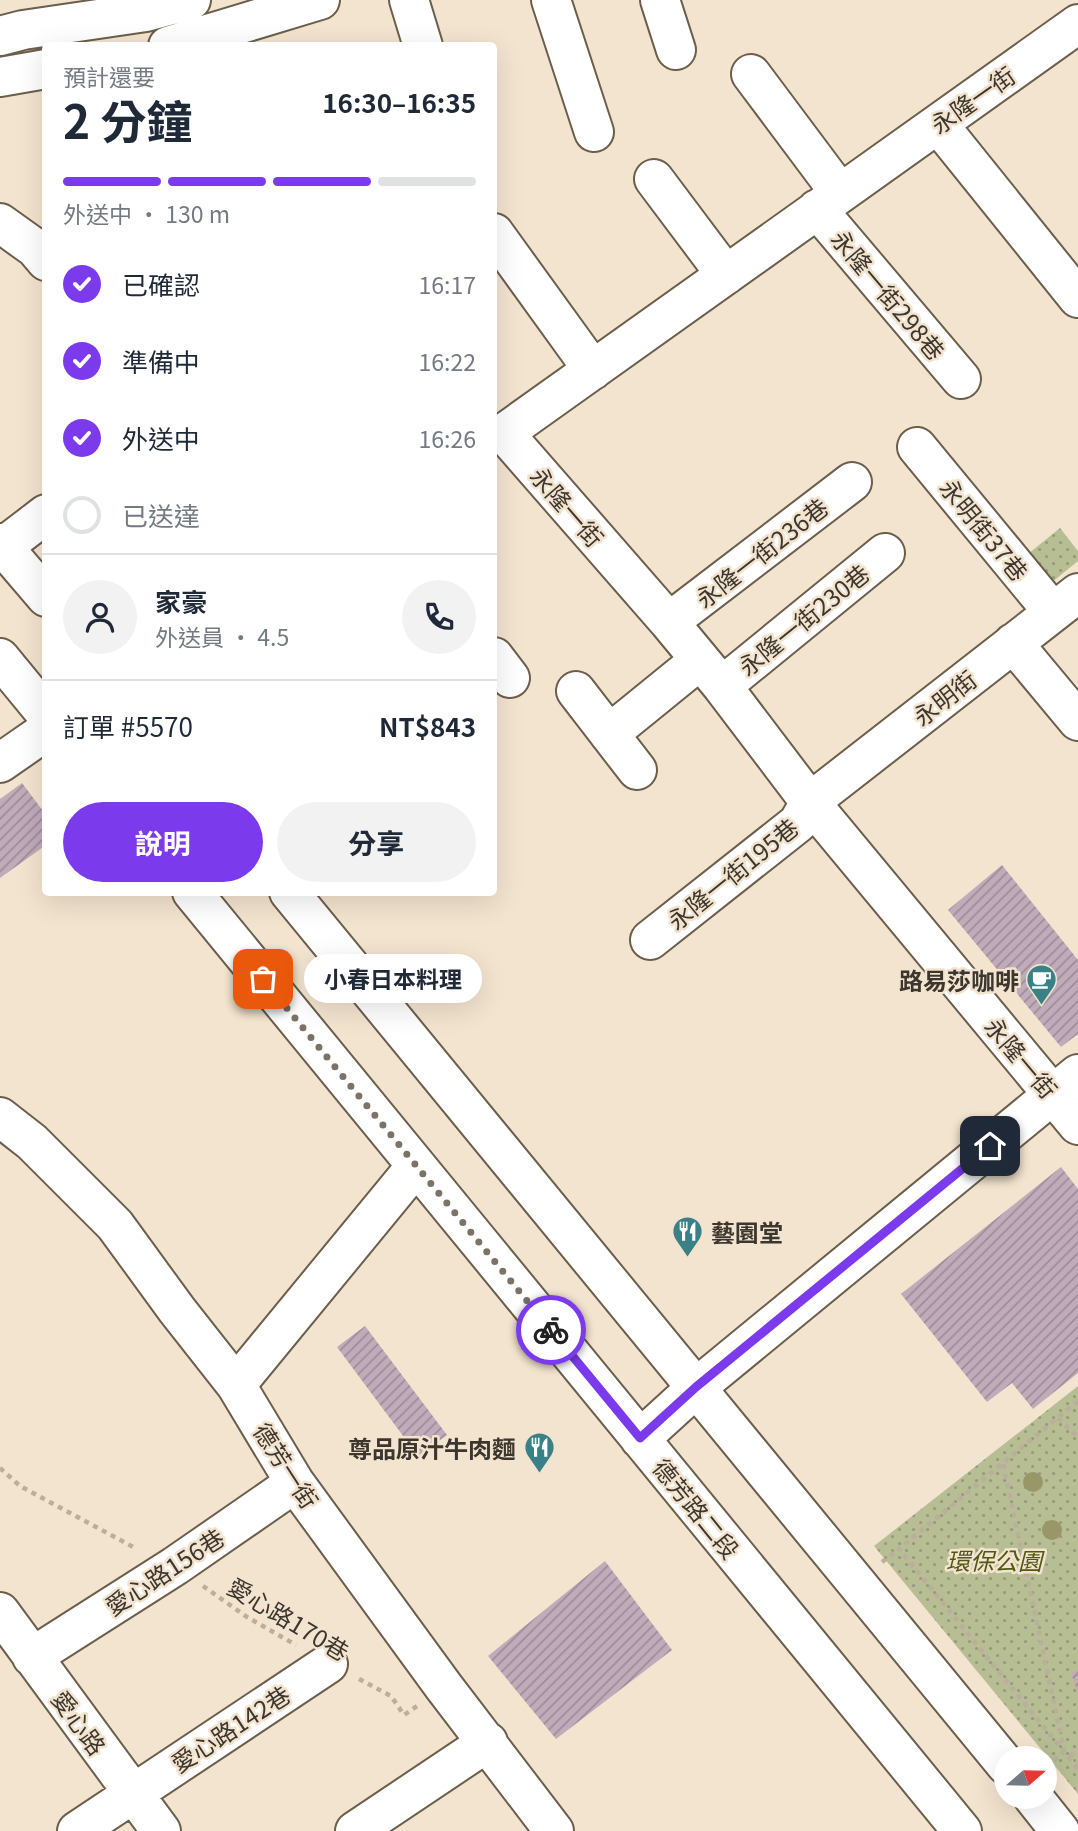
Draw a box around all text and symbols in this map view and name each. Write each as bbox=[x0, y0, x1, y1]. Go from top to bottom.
street label: 永隆一街 bbox=[923, 57, 1021, 141]
text: 預計還要 bbox=[63, 59, 155, 93]
text: 16:30–16:35 bbox=[322, 83, 476, 120]
text: 2 分鐘 bbox=[63, 86, 193, 152]
text: 外送中 · 130 m bbox=[63, 196, 230, 230]
street label: 永隆一街298巷 bbox=[824, 221, 954, 367]
icon: check bbox=[63, 265, 101, 303]
text: 已確認 bbox=[122, 265, 200, 302]
text: 16:17 bbox=[419, 267, 476, 301]
icon: check bbox=[63, 342, 101, 380]
text: 準備中 bbox=[122, 342, 200, 379]
text: 16:22 bbox=[419, 344, 476, 378]
icon: check bbox=[63, 419, 101, 457]
text: 外送中 bbox=[122, 419, 200, 456]
text: 16:26 bbox=[419, 421, 476, 455]
street label: 永隆一街 bbox=[523, 458, 613, 554]
street label: 永明街37巷 bbox=[933, 470, 1037, 588]
street label: 永隆一街236巷 bbox=[687, 489, 835, 615]
text: 已送達 bbox=[122, 496, 200, 533]
street label: 永隆一街230巷 bbox=[730, 555, 876, 683]
button: person bbox=[63, 580, 137, 654]
button: phone bbox=[402, 580, 476, 654]
text: 家豪 bbox=[155, 582, 207, 619]
text: 外送員 · 4.5 bbox=[155, 619, 289, 653]
street label: 永明街 bbox=[905, 661, 983, 733]
text: 訂單 #5570 bbox=[63, 707, 193, 744]
text: NT$843 bbox=[379, 707, 476, 744]
button: 說明 bbox=[63, 802, 263, 882]
button: 分享 bbox=[277, 802, 476, 882]
street label: 永隆一街195巷 bbox=[659, 809, 805, 937]
pin bbox=[233, 949, 293, 1009]
callout: 小春日本料理 bbox=[305, 954, 484, 1004]
icon: bag bbox=[244, 960, 282, 998]
text: 小春日本料理 bbox=[324, 961, 462, 995]
place label: 路易莎咖啡 bbox=[899, 962, 1019, 997]
cafe icon: 路易莎咖啡 bbox=[1025, 962, 1059, 1006]
street label: 永隆一街 bbox=[978, 1009, 1066, 1105]
pin bbox=[960, 1116, 1020, 1176]
icon: home bbox=[971, 1127, 1009, 1165]
restaurant icon: 藝園堂 bbox=[671, 1214, 705, 1258]
place label: 藝園堂 bbox=[711, 1214, 783, 1249]
courier bbox=[516, 1295, 586, 1365]
icon: bike bbox=[532, 1311, 570, 1349]
street label: 德芳一街 bbox=[246, 1415, 328, 1515]
place label: 尊品原汁牛肉麵 bbox=[348, 1430, 516, 1465]
restaurant icon: 尊品原汁牛肉麵 bbox=[522, 1430, 556, 1474]
street label: 德芳路二段 bbox=[646, 1450, 748, 1566]
street label: 愛心路156巷 bbox=[97, 1519, 231, 1623]
park label: 環保公園 bbox=[946, 1542, 1045, 1577]
street label: 愛心路170巷 bbox=[222, 1568, 356, 1668]
street label: 愛心路142巷 bbox=[163, 1676, 297, 1780]
street label: 愛心路 bbox=[45, 1683, 115, 1761]
north arrow bbox=[994, 1746, 1057, 1810]
map controls bbox=[994, 1746, 1057, 1809]

